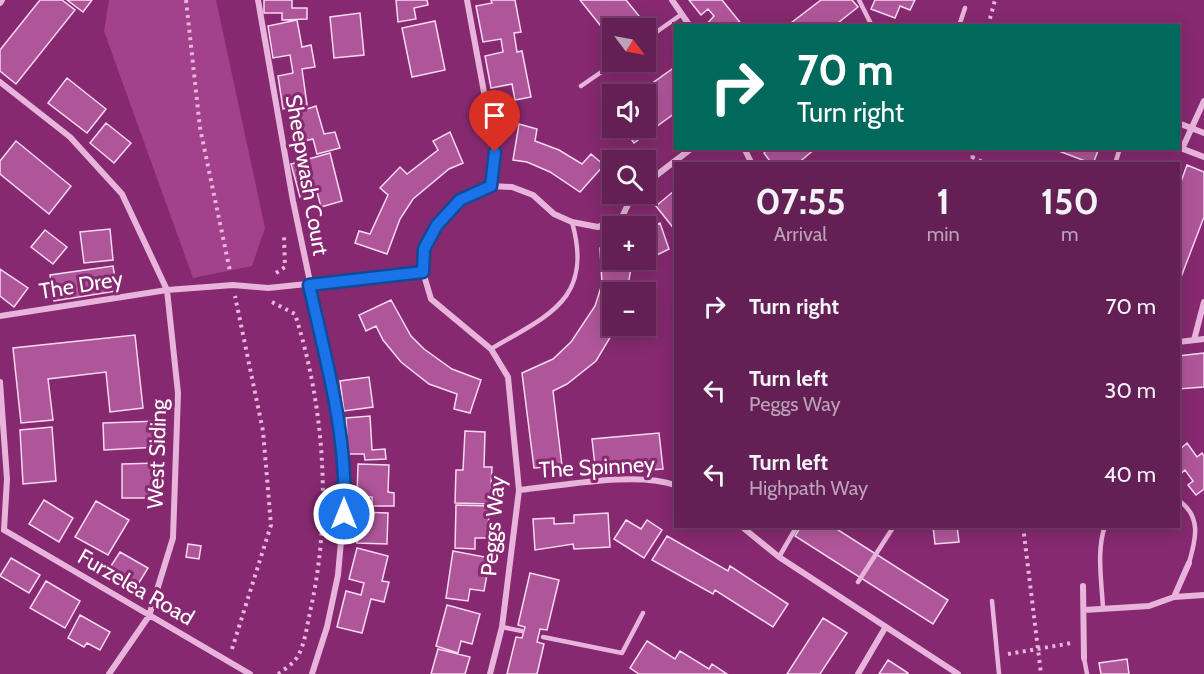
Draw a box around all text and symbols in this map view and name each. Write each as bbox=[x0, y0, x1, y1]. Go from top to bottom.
north arrow bbox=[602, 18, 656, 72]
map controls bbox=[602, 18, 656, 336]
text: 70 m bbox=[797, 44, 894, 96]
icon: right bbox=[698, 48, 776, 126]
button: sound bbox=[602, 84, 656, 138]
pin bbox=[469, 90, 520, 152]
street label: Sheepwash Court bbox=[280, 92, 335, 258]
text: Turn right bbox=[797, 96, 904, 129]
icon: arrive bbox=[478, 99, 511, 132]
button: search bbox=[602, 150, 656, 204]
text: 07:55 bbox=[755, 179, 846, 223]
text: 1 bbox=[937, 179, 950, 223]
text: 150 bbox=[1041, 179, 1099, 223]
button: + bbox=[602, 216, 656, 270]
text: Arrival bbox=[774, 222, 827, 246]
text: min bbox=[927, 222, 960, 246]
text: m bbox=[1061, 222, 1079, 246]
street label: The Drey bbox=[37, 265, 125, 305]
button: − bbox=[602, 282, 656, 336]
icon: right bbox=[698, 290, 731, 323]
text: Turn right bbox=[749, 293, 839, 320]
text: 70 m bbox=[1106, 293, 1156, 320]
text: Turn left bbox=[749, 365, 828, 392]
icon: left bbox=[698, 374, 731, 407]
text: 30 m bbox=[1104, 377, 1156, 404]
text: Peggs Way bbox=[749, 392, 841, 416]
street label: West Siding bbox=[142, 397, 172, 510]
text: Turn left bbox=[749, 449, 828, 476]
street label: The Spinney bbox=[538, 450, 656, 484]
icon: left bbox=[698, 458, 731, 491]
text: 40 m bbox=[1104, 461, 1156, 488]
street label: Peggs Way bbox=[475, 475, 511, 577]
text: Highpath Way bbox=[749, 476, 868, 500]
position arrow bbox=[312, 482, 376, 546]
street label: Furzelea Road bbox=[73, 543, 199, 631]

